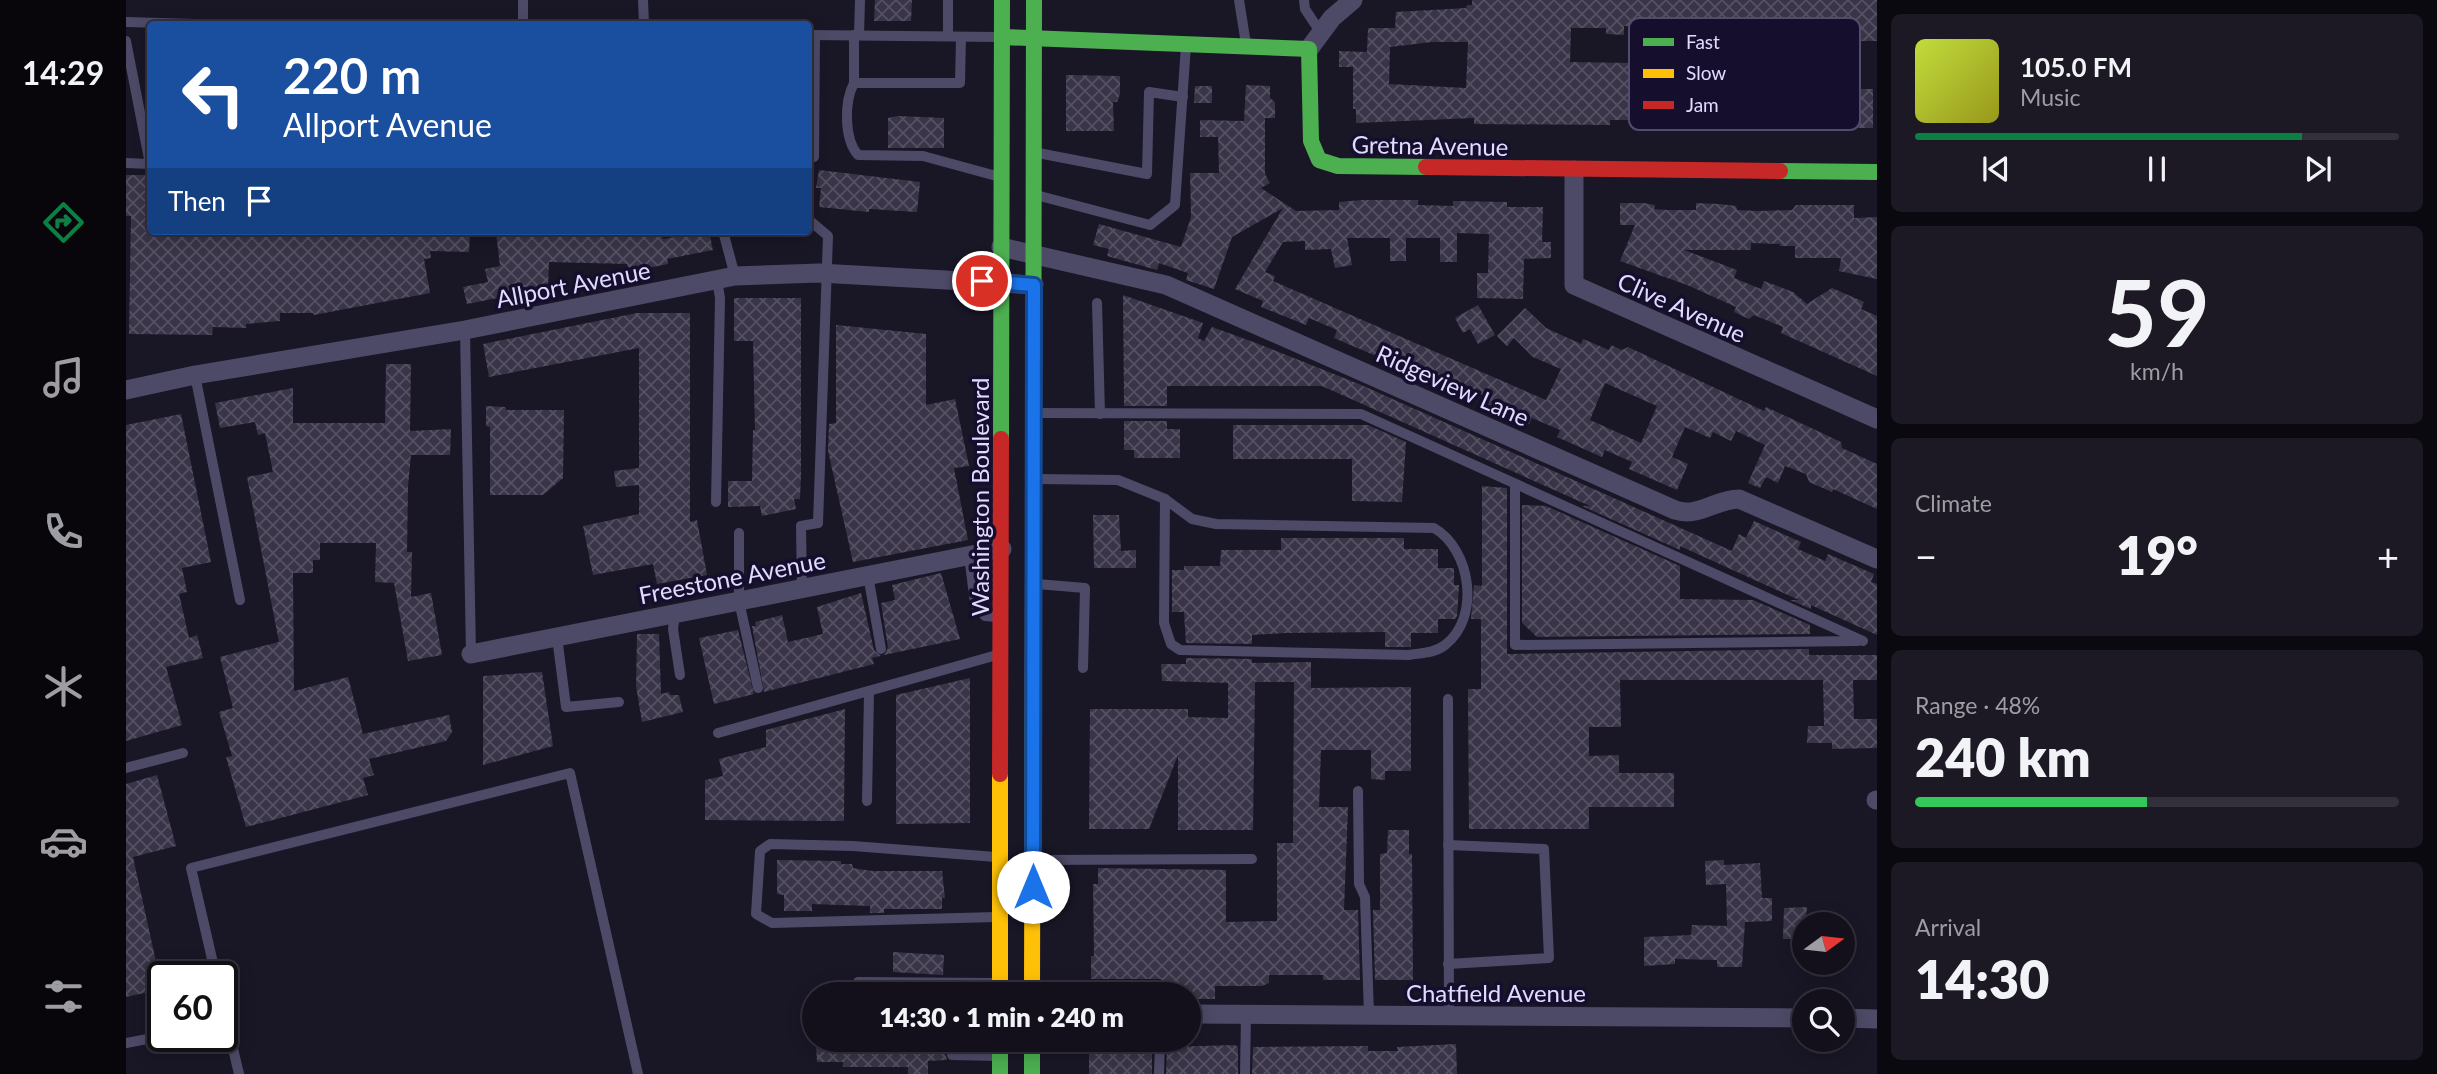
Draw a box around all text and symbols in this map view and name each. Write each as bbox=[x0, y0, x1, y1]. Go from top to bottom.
legend bbox=[1629, 18, 1860, 130]
text: Fast bbox=[1686, 30, 1720, 53]
text: 220 m bbox=[283, 46, 421, 104]
icon: left bbox=[168, 49, 259, 140]
text: 105.0 FM bbox=[2020, 51, 2132, 83]
text: 14:29 bbox=[22, 53, 104, 92]
text: Slow bbox=[1686, 61, 1726, 84]
text: Music bbox=[2020, 83, 2080, 111]
text: Jam bbox=[1686, 93, 1719, 116]
text: Allport Avenue bbox=[283, 105, 492, 144]
street label: Gretna Avenue bbox=[1351, 129, 1509, 161]
icon: previous bbox=[1977, 150, 2015, 188]
icon: pause bbox=[2138, 150, 2176, 188]
icon: next bbox=[2299, 150, 2337, 188]
icon: arrive bbox=[240, 182, 278, 220]
text: Then bbox=[168, 185, 226, 217]
icon: directions bbox=[39, 198, 88, 247]
pin bbox=[952, 251, 1012, 311]
street label: Allport Avenue bbox=[493, 255, 653, 313]
text: 59 bbox=[2104, 257, 2210, 366]
icon: arrive bbox=[963, 262, 1001, 300]
street label: Clive Avenue bbox=[1614, 266, 1750, 348]
street label: Ridgeview Lane bbox=[1372, 338, 1534, 432]
icon: music bbox=[39, 353, 88, 402]
text: km/h bbox=[2130, 357, 2184, 385]
street label: Washington Boulevard bbox=[965, 378, 994, 616]
text: Climate bbox=[1915, 489, 1992, 517]
icon: phone bbox=[39, 507, 88, 556]
text: 19° bbox=[2116, 524, 2198, 586]
text: − bbox=[1915, 533, 1937, 579]
text: + bbox=[2377, 533, 2399, 579]
street label: Freestone Avenue bbox=[636, 545, 828, 609]
icon: climate bbox=[39, 662, 88, 711]
text: Range · 48% bbox=[1915, 691, 2040, 719]
text: 240 km bbox=[1915, 726, 2091, 788]
icon: car bbox=[39, 817, 88, 866]
position arrow bbox=[996, 850, 1070, 924]
north arrow bbox=[1792, 912, 1855, 975]
map controls bbox=[1792, 912, 1855, 1052]
text: Arrival bbox=[1915, 913, 1981, 941]
text: 14:30 bbox=[1915, 948, 2049, 1010]
speed limit sign: 60 bbox=[147, 961, 238, 1052]
icon: filters bbox=[39, 972, 88, 1021]
street label: Chatfield Avenue bbox=[1406, 978, 1586, 1007]
button: search bbox=[1792, 989, 1855, 1052]
text: 14:30 · 1 min · 240 m bbox=[879, 1001, 1124, 1033]

